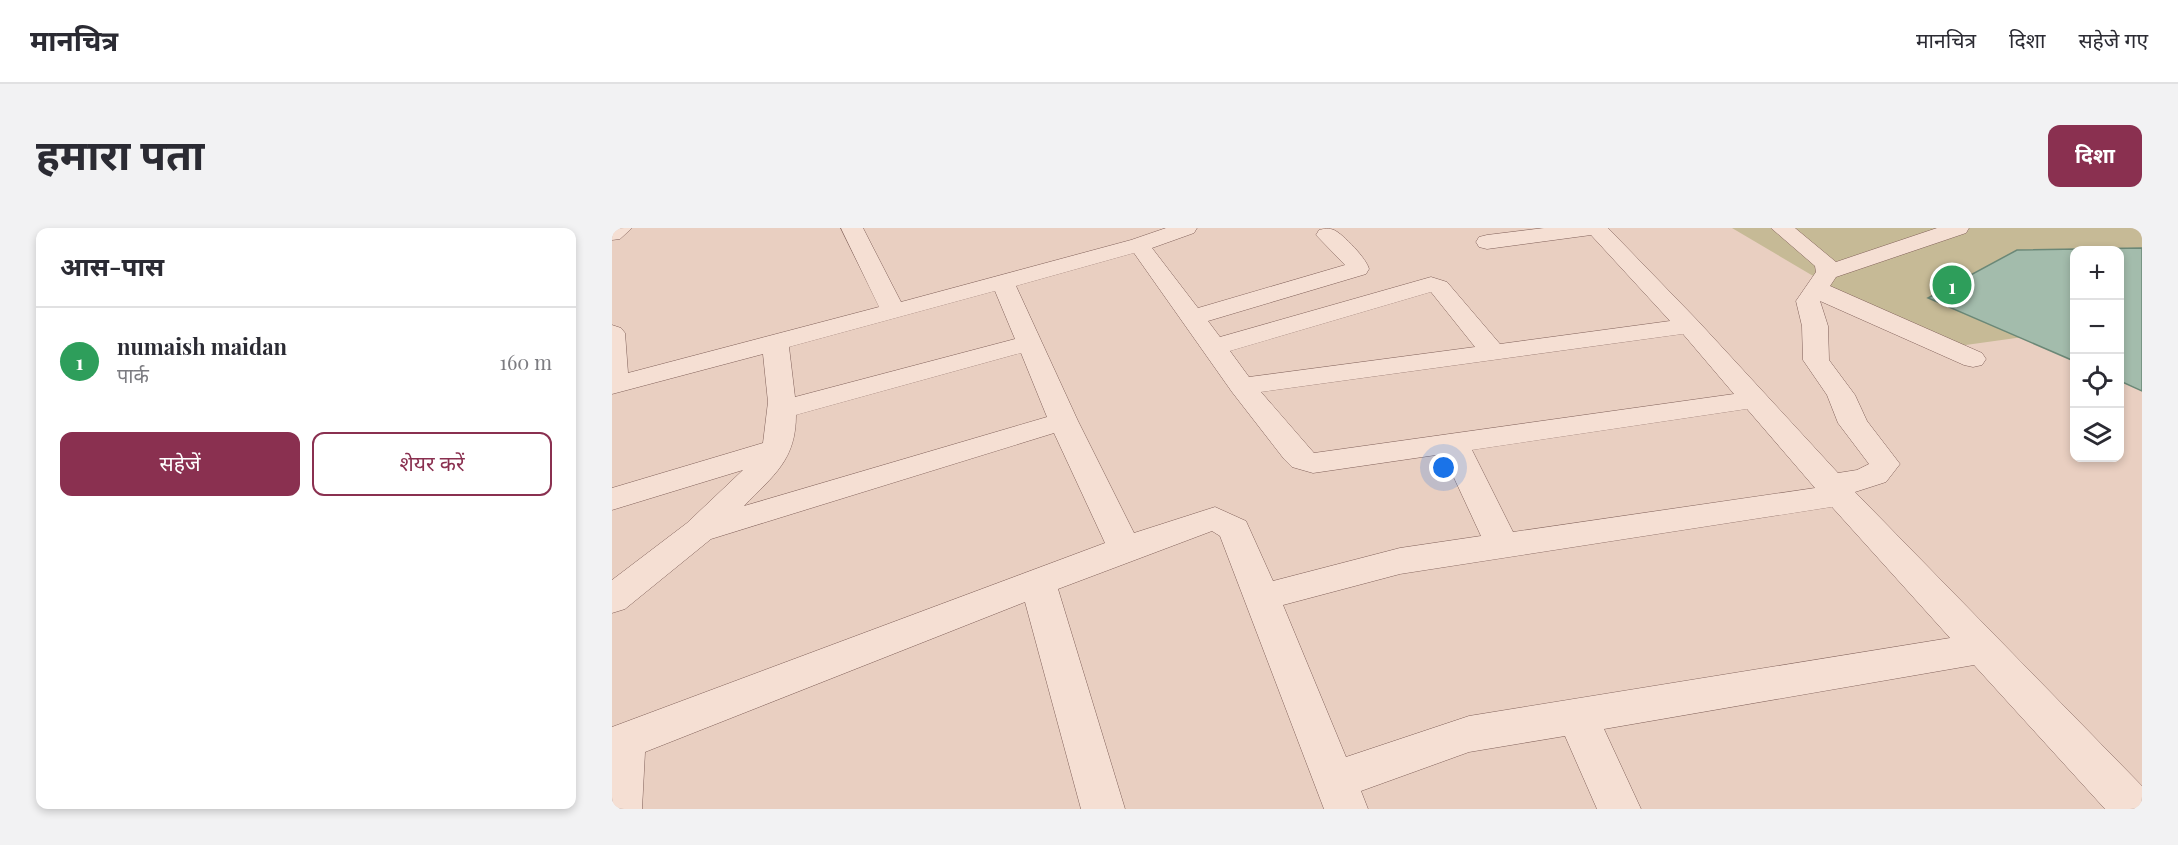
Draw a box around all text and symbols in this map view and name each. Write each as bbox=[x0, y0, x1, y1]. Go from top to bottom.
text: मानचित्र bbox=[30, 21, 118, 58]
text: मानचित्र bbox=[1916, 25, 1976, 53]
text: दिशा bbox=[2009, 25, 2045, 53]
text: सहेजे गए bbox=[2078, 25, 2148, 53]
text: हमारा पता bbox=[36, 125, 204, 181]
button: दिशा bbox=[2048, 125, 2142, 187]
map controls bbox=[2070, 246, 2124, 462]
button: + bbox=[2070, 246, 2124, 300]
text: आस-पास bbox=[60, 248, 164, 283]
pin: 1 bbox=[1932, 262, 1972, 308]
button: − bbox=[2070, 300, 2124, 354]
text: numaish maidan bbox=[117, 331, 287, 361]
text: 1 bbox=[76, 348, 83, 375]
text: 160 m bbox=[500, 348, 552, 375]
button: locate bbox=[2070, 354, 2124, 408]
text: पार्क bbox=[117, 361, 149, 388]
button: layers bbox=[2070, 408, 2124, 462]
button: सहेजें bbox=[60, 432, 300, 496]
button: शेयर करें bbox=[312, 432, 552, 496]
your location bbox=[1429, 453, 1458, 482]

